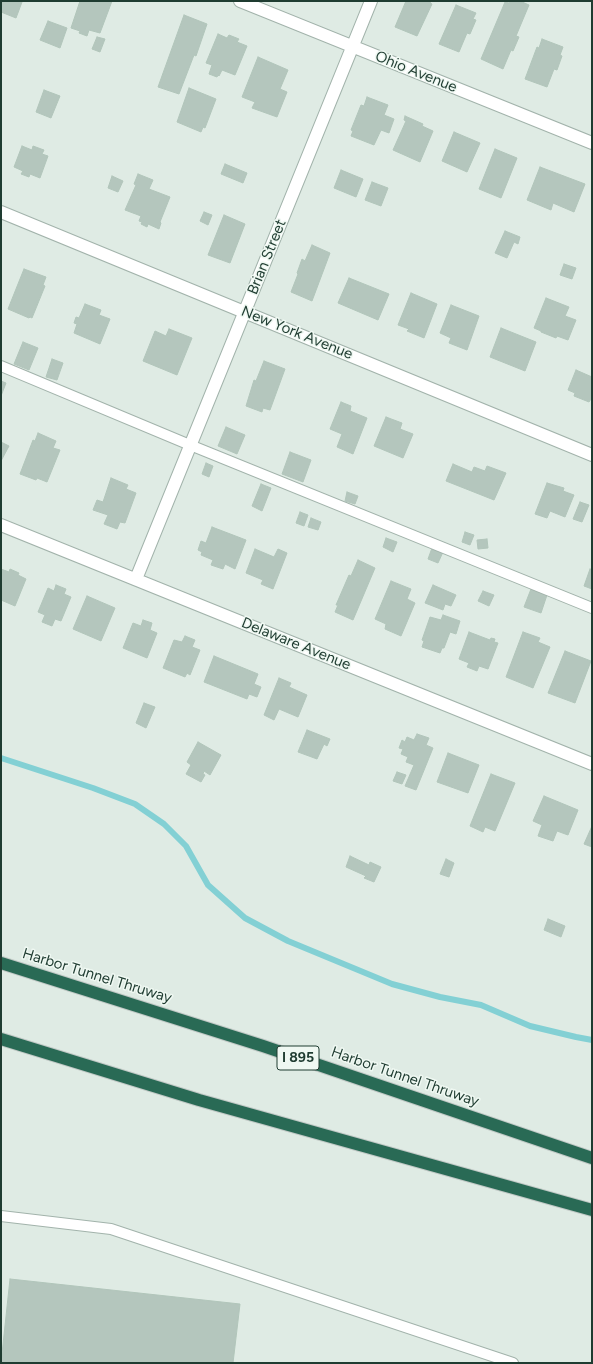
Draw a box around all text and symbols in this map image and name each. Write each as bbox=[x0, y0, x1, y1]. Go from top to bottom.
street label: Ohio Avenue bbox=[372, 47, 460, 97]
street label: Brian Street bbox=[244, 217, 290, 297]
street label: New York Avenue bbox=[239, 302, 355, 364]
street label: Delaware Avenue bbox=[239, 614, 353, 674]
street label: Harbor Tunnel Thruway bbox=[20, 945, 174, 1007]
street label: Harbor Tunnel Thruway bbox=[329, 1043, 481, 1111]
road number: I 895 bbox=[277, 1046, 319, 1070]

